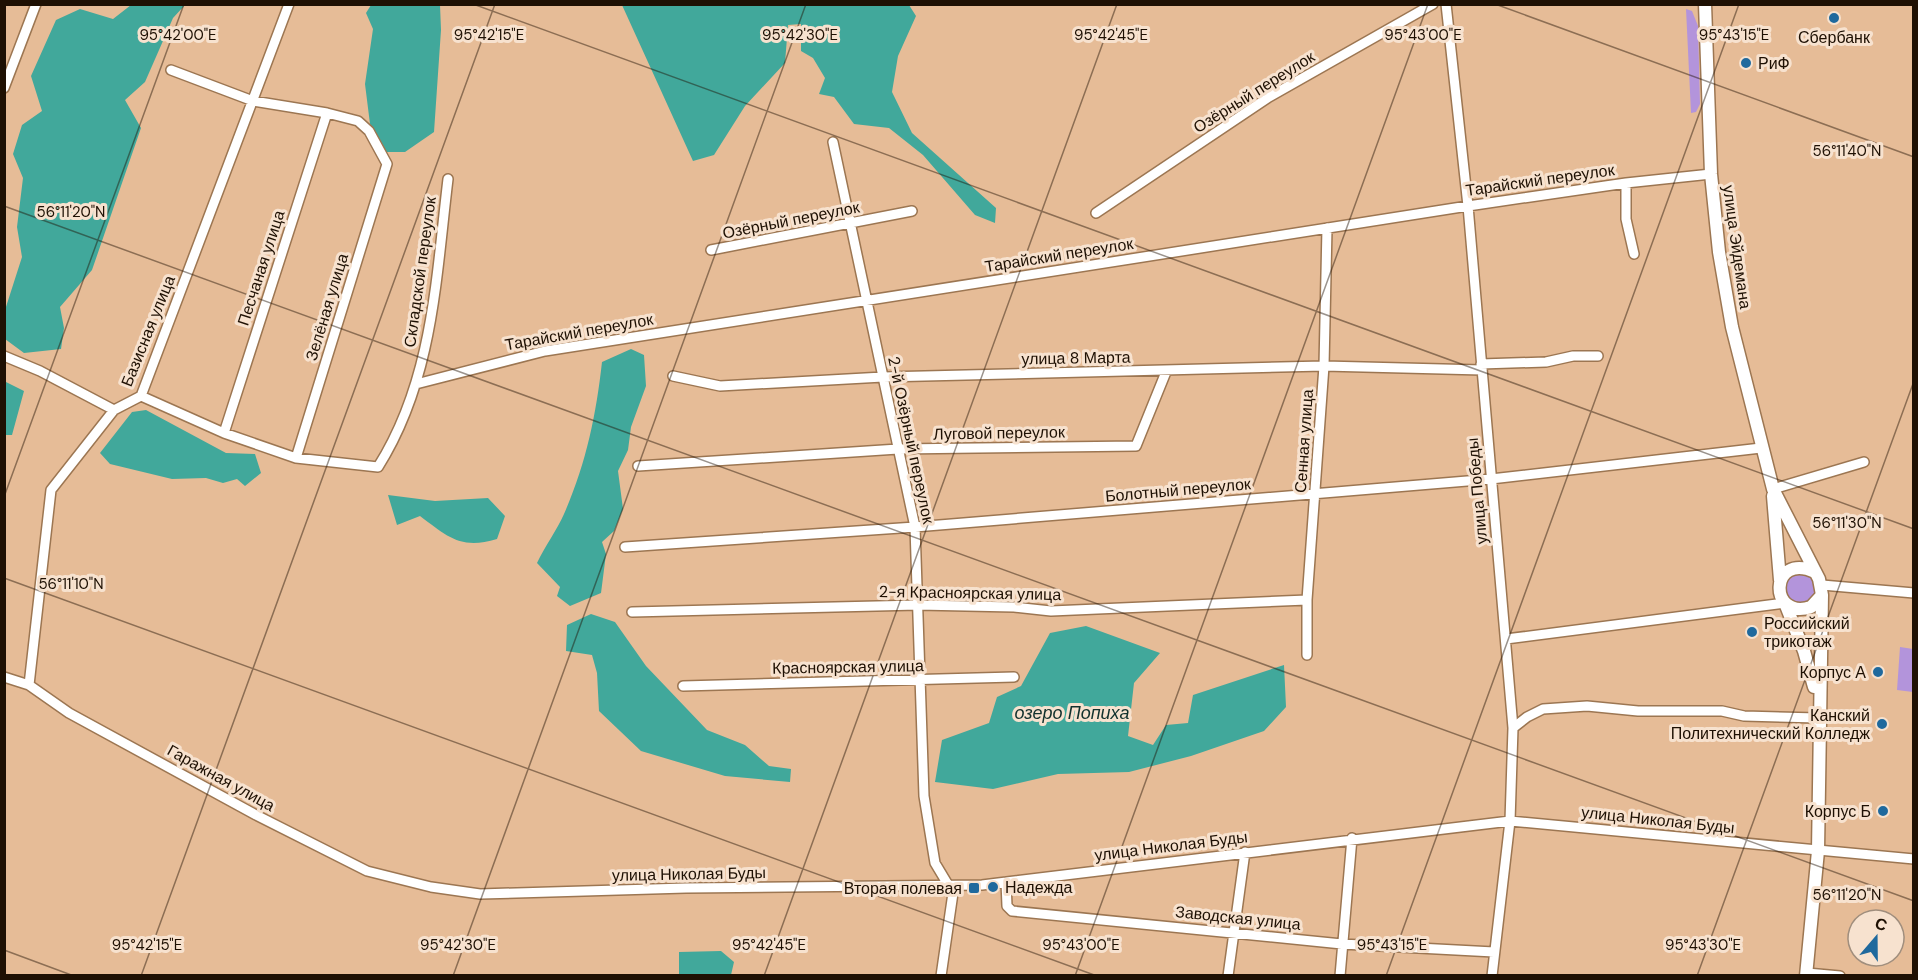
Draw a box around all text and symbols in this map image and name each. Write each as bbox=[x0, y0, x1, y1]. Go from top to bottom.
marker: Сбербанк bbox=[1827, 11, 1841, 25]
text: 95°42'00"E bbox=[139, 25, 217, 45]
text: 95°42'15"E bbox=[454, 25, 524, 45]
text: 95°42'30"E bbox=[762, 25, 838, 45]
text: 95°42'45"E bbox=[1074, 25, 1148, 45]
text: 95°43'00"E bbox=[1384, 25, 1462, 45]
text: 95°43'15"E bbox=[1699, 25, 1769, 45]
place label: Сбербанк bbox=[1798, 27, 1871, 48]
street label: Озёрный переулок bbox=[1189, 46, 1319, 138]
place label: РиФ bbox=[1758, 53, 1790, 74]
marker: РиФ bbox=[1739, 56, 1753, 70]
text: 56°11'40"N bbox=[1813, 141, 1881, 161]
street label: Тарайский переулок bbox=[1464, 159, 1617, 201]
street label: улица Эйдемана bbox=[1718, 184, 1756, 310]
street label: Складской переулок bbox=[399, 194, 441, 349]
street label: Озёрный переулок bbox=[721, 196, 862, 244]
text: 56°11'20"N bbox=[37, 202, 105, 222]
street label: Песчаная улица bbox=[232, 208, 290, 328]
street label: Тарайский переулок bbox=[983, 233, 1136, 277]
street label: Зелёная улица bbox=[301, 251, 353, 363]
street label: Базисная улица bbox=[116, 272, 180, 390]
street label: Тарайский переулок bbox=[503, 308, 656, 355]
street label: улица 8 Марта bbox=[1021, 347, 1131, 369]
street label: 2-й Озёрный переулок bbox=[883, 354, 939, 527]
street label: Сенная улица bbox=[1290, 388, 1318, 494]
street label: Луговой переулок bbox=[933, 421, 1066, 445]
street label: улица Победы bbox=[1462, 437, 1492, 545]
street label: Болотный переулок bbox=[1104, 473, 1253, 507]
text: 56°11'30"N bbox=[1812, 513, 1882, 533]
text: 56°11'10"N bbox=[38, 574, 104, 594]
street label: 2-я Красноярская улица bbox=[879, 581, 1061, 605]
place label: Российский трикотаж bbox=[1764, 613, 1850, 652]
marker: Российский трикотаж bbox=[1745, 625, 1759, 639]
street label: Красноярская улица bbox=[772, 655, 924, 679]
place label: Корпус А bbox=[1799, 662, 1866, 683]
marker: Корпус А bbox=[1871, 665, 1885, 679]
water label: озеро Попиха bbox=[1015, 701, 1129, 725]
place label: Канский Политехнический Колледж bbox=[1671, 705, 1870, 744]
marker: Канский Политехнический Колледж bbox=[1875, 717, 1889, 731]
street label: Гаражная улица bbox=[164, 740, 279, 816]
place label: Корпус Б bbox=[1805, 801, 1871, 822]
street label: улица Николая Буды bbox=[1580, 802, 1736, 838]
marker: Корпус Б bbox=[1876, 804, 1890, 818]
street label: улица Николая Буды bbox=[1093, 826, 1249, 866]
street label: улица Николая Буды bbox=[612, 862, 766, 886]
place label: Надежда bbox=[1005, 877, 1073, 898]
place label: Вторая полевая bbox=[844, 878, 962, 899]
marker: Надежда bbox=[986, 880, 1000, 894]
marker: Вторая полевая bbox=[967, 881, 981, 895]
text: 56°11'20"N bbox=[1813, 885, 1881, 905]
street label: Заводская улица bbox=[1174, 901, 1302, 935]
north arrow bbox=[1846, 908, 1906, 968]
text: С bbox=[1872, 913, 1890, 936]
text: 95°42'15"E bbox=[112, 935, 182, 955]
text: 95°42'30"E bbox=[420, 935, 496, 955]
text: 95°42'45"E bbox=[732, 935, 806, 955]
text: 95°43'00"E bbox=[1042, 935, 1120, 955]
text: 95°43'15"E bbox=[1357, 935, 1427, 955]
text: 95°43'30"E bbox=[1665, 935, 1741, 955]

